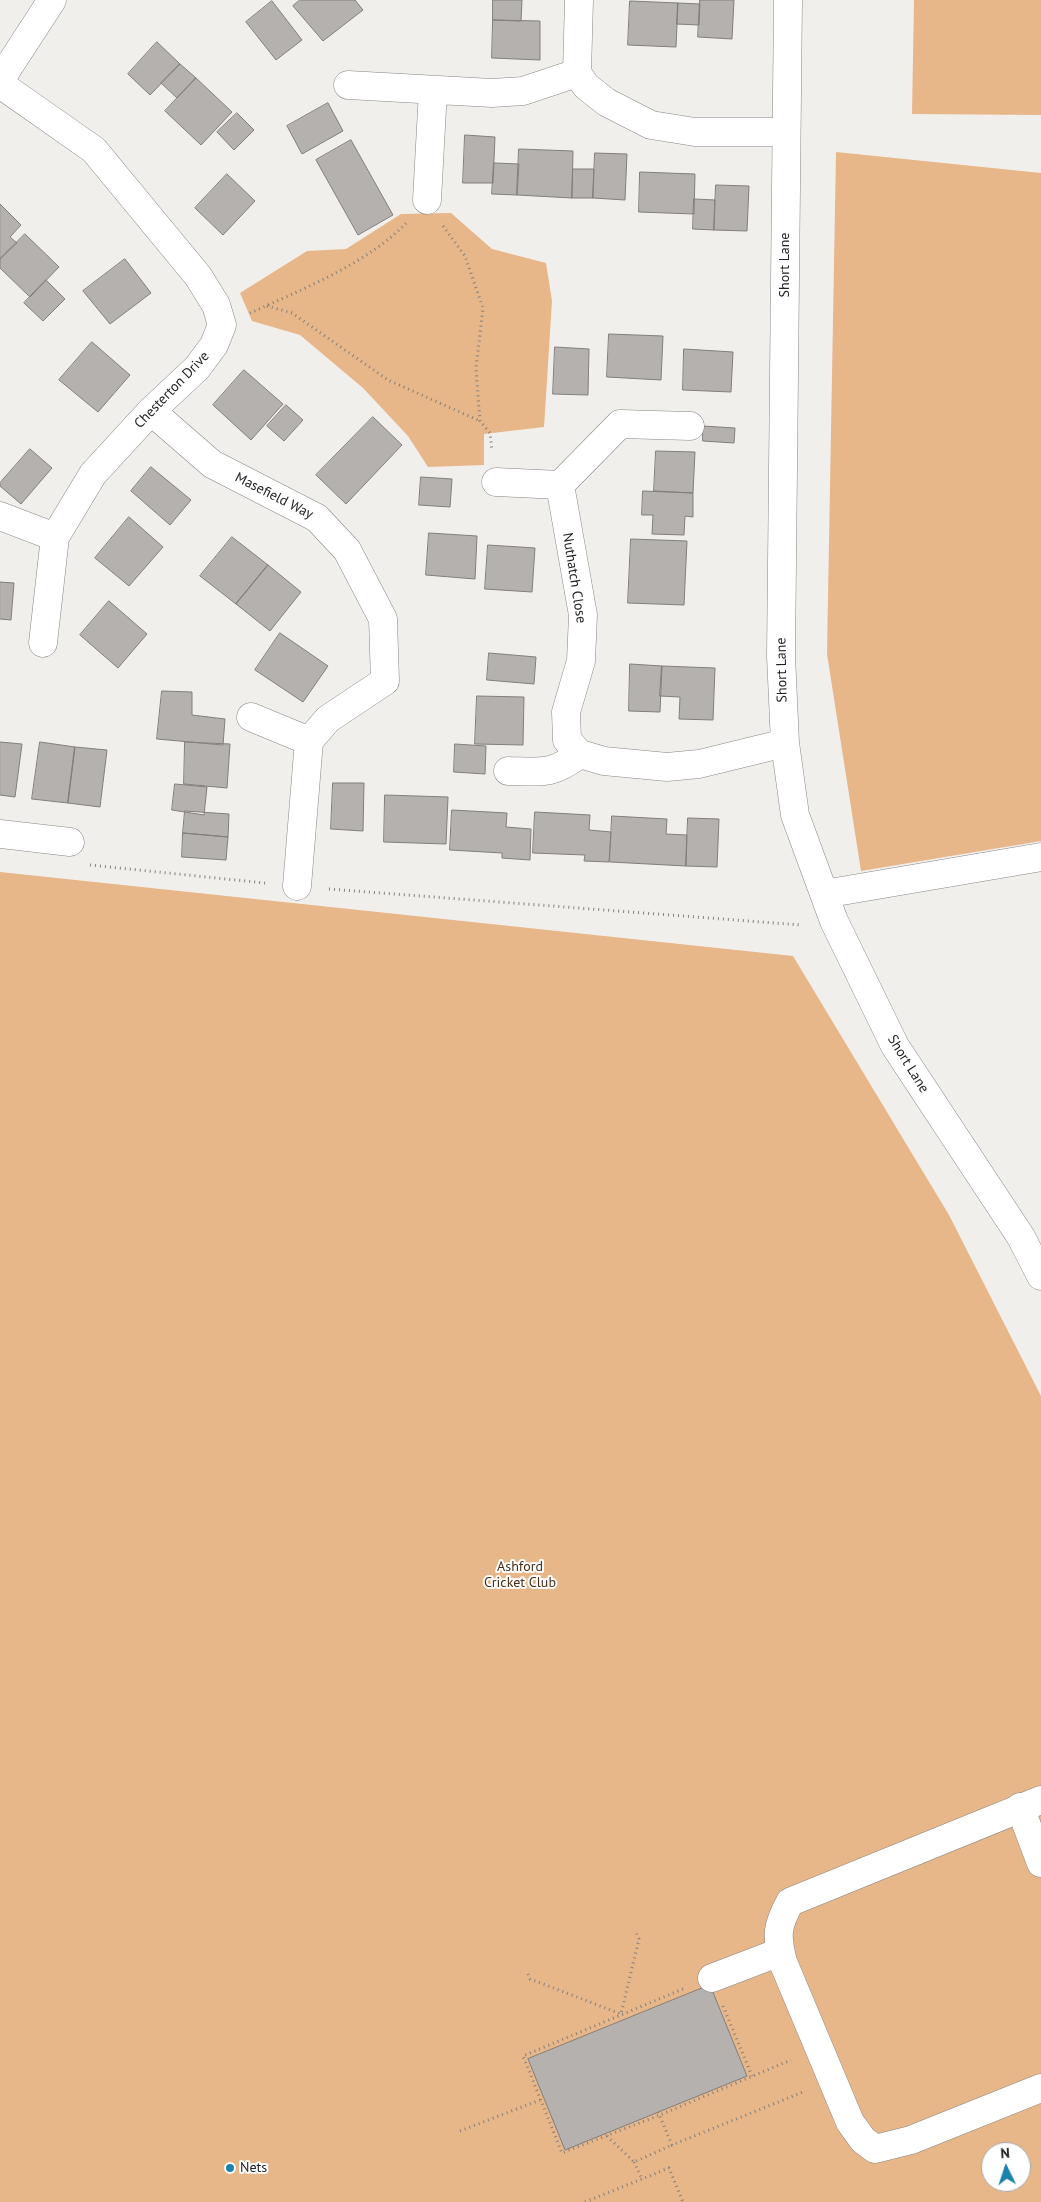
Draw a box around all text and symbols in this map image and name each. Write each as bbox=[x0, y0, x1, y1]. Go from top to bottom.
street label: Short Lane bbox=[777, 233, 793, 297]
street label: Chesterton Drive bbox=[131, 348, 213, 432]
street label: Masefield Way bbox=[232, 469, 316, 523]
street label: Nuthatch Close bbox=[559, 532, 589, 624]
street label: Short Lane bbox=[773, 637, 791, 703]
street label: Short Lane bbox=[884, 1032, 932, 1096]
park label: Ashford Cricket Club bbox=[484, 1559, 556, 1591]
north arrow bbox=[981, 2142, 1031, 2192]
text: N bbox=[1000, 2144, 1010, 2162]
place label: Nets bbox=[240, 2160, 267, 2176]
marker: Nets bbox=[224, 2162, 236, 2174]

